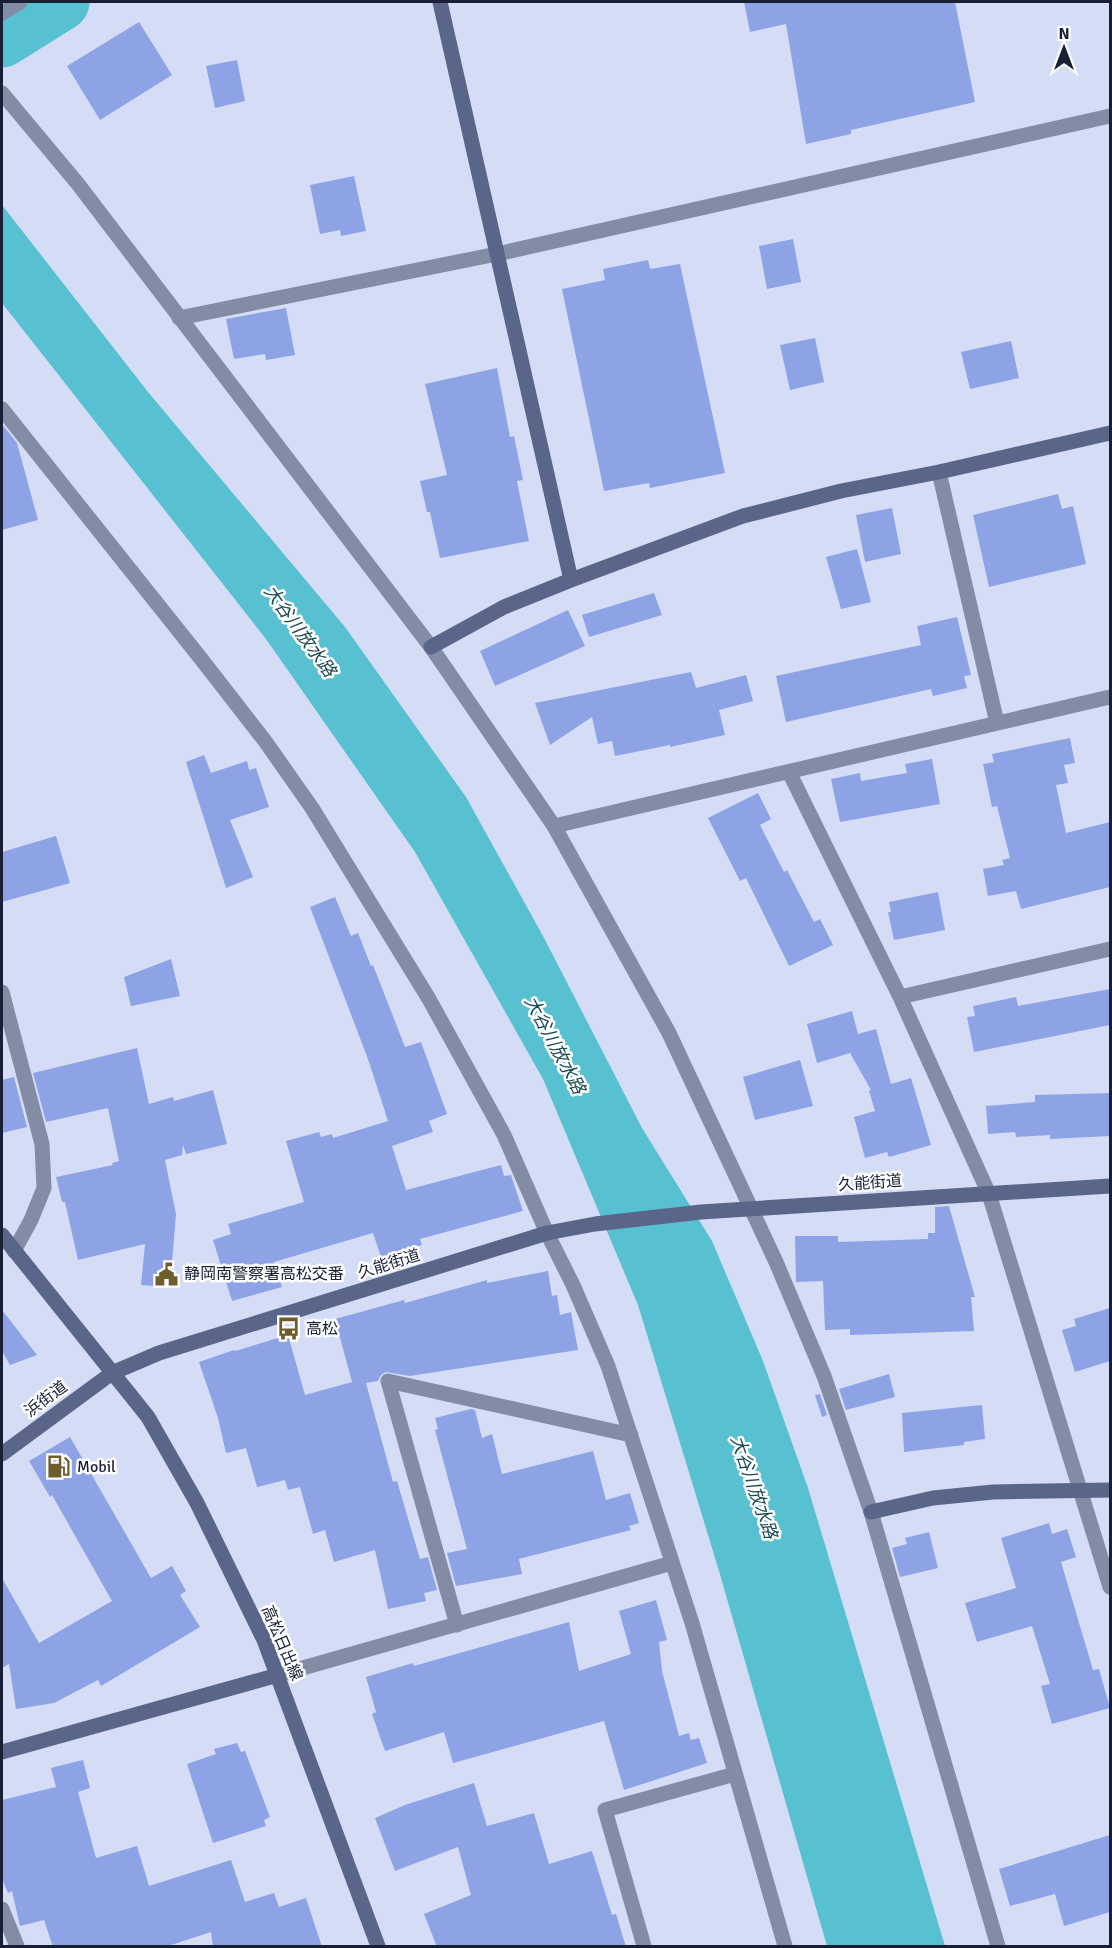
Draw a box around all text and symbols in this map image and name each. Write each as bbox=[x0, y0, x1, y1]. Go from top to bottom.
north arrow bbox=[1034, 18, 1094, 78]
text: N bbox=[1058, 24, 1070, 44]
water label: 大谷川放水路 bbox=[259, 581, 342, 683]
water label: 大谷川放水路 bbox=[520, 992, 591, 1100]
street label: 久能街道 bbox=[837, 1171, 903, 1195]
street label: 久能街道 bbox=[355, 1245, 423, 1283]
public building icon: 静岡南警察署高松交番 bbox=[153, 1261, 179, 1287]
place label: 静岡南警察署高松交番 bbox=[184, 1264, 344, 1284]
bus stop icon: 高松 bbox=[275, 1316, 301, 1342]
place label: 高松 bbox=[306, 1319, 338, 1339]
street label: 浜街道 bbox=[21, 1377, 71, 1421]
water label: 大谷川放水路 bbox=[726, 1432, 783, 1544]
fuel station icon: Mobil bbox=[46, 1454, 72, 1480]
place label: Mobil bbox=[77, 1457, 116, 1477]
street label: 高松日出線 bbox=[257, 1602, 307, 1684]

